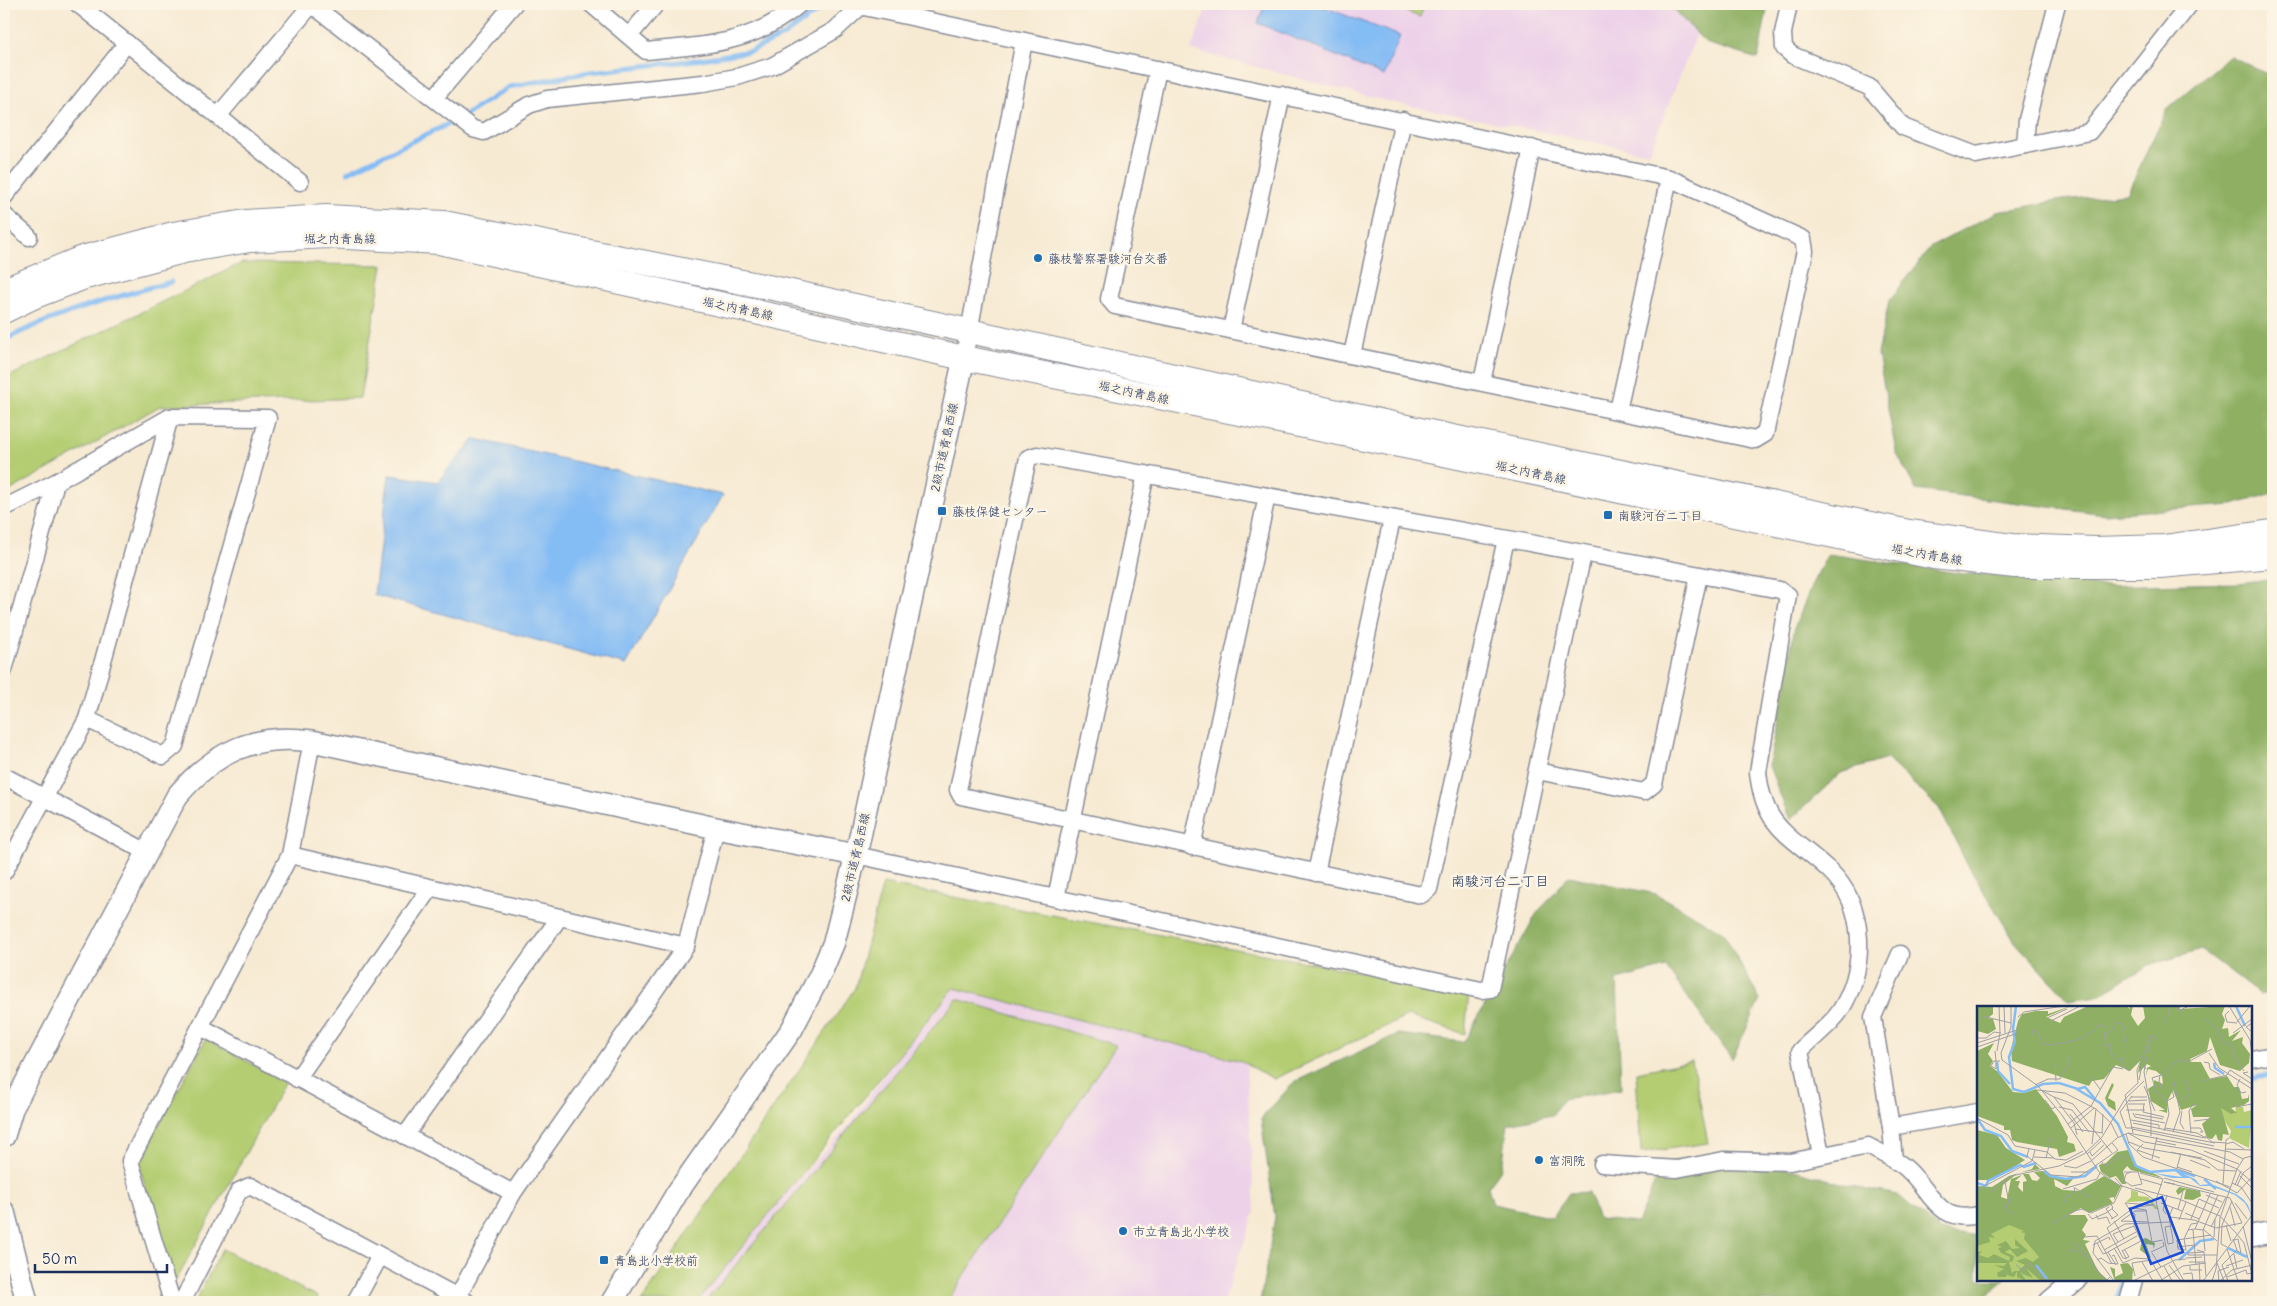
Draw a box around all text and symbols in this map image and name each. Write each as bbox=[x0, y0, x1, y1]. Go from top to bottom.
street label: 堀之内青島線 bbox=[304, 231, 376, 246]
place label: 藤枝警察署駿河台交番 bbox=[1048, 251, 1168, 266]
marker: 藤枝警察署駿河台交番 bbox=[1032, 252, 1044, 264]
street label: 堀之内青島線 bbox=[701, 293, 775, 323]
street label: 堀之内青島線 bbox=[1097, 377, 1171, 407]
street label: 2級市道青島西線 bbox=[927, 401, 961, 493]
street label: 堀之内青島線 bbox=[1494, 457, 1568, 487]
place label: 藤枝保健センター bbox=[952, 504, 1048, 519]
marker: 藤枝保健センター bbox=[936, 505, 948, 517]
place label: 南駿河台二丁目 bbox=[1618, 508, 1702, 523]
marker: 南駿河台二丁目 bbox=[1602, 509, 1614, 521]
street label: 堀之内青島線 bbox=[1890, 540, 1964, 568]
street label: 2級市道青島西線 bbox=[838, 811, 872, 903]
district label: 南駿河台二丁目 bbox=[1451, 872, 1549, 890]
inset map bbox=[1977, 1006, 2252, 1281]
place label: 富洞院 bbox=[1549, 1153, 1585, 1168]
marker: 富洞院 bbox=[1533, 1154, 1545, 1166]
place label: 市立青島北小学校 bbox=[1133, 1224, 1229, 1239]
marker: 市立青島北小学校 bbox=[1117, 1225, 1129, 1237]
scale bar bbox=[35, 1241, 168, 1273]
text: 50 m bbox=[42, 1249, 77, 1268]
place label: 青島北小学校前 bbox=[614, 1253, 698, 1268]
marker: 青島北小学校前 bbox=[598, 1254, 610, 1266]

